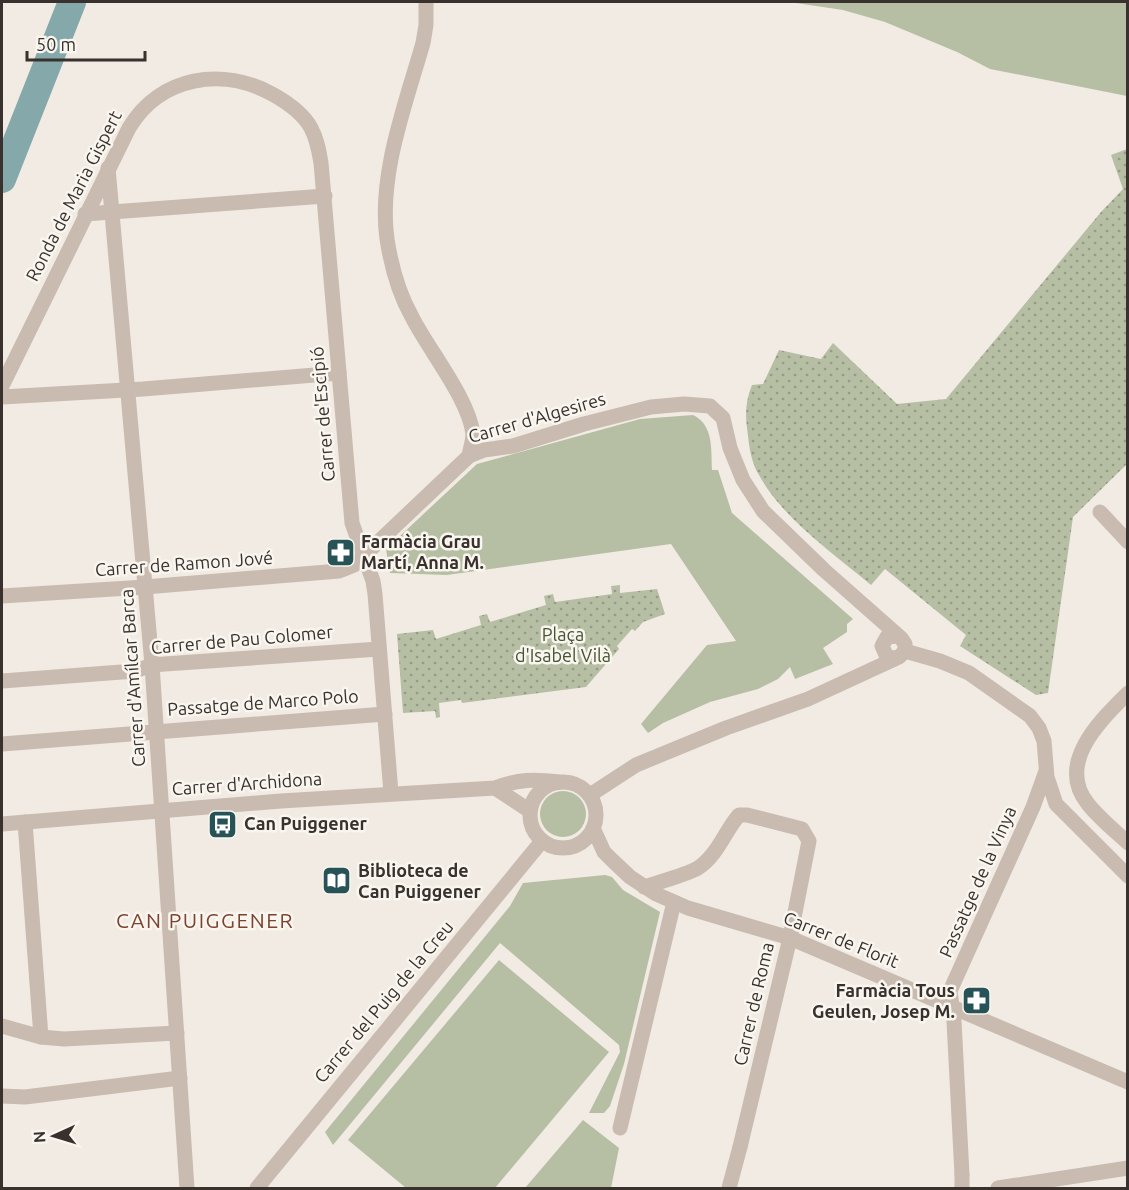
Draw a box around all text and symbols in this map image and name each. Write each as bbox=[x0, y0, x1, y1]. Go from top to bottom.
scale bar bbox=[27, 24, 146, 62]
text: 50 m bbox=[36, 34, 76, 54]
street label: Ronda de Maria Gispert bbox=[21, 107, 125, 284]
street label: Carrer de'Escipió bbox=[306, 346, 338, 482]
street label: Carrer d'Algesires bbox=[466, 388, 608, 446]
place label: Farmàcia Grau Martí, Anna M. bbox=[361, 531, 484, 572]
pharmacy icon: Farmàcia Grau Martí, Anna M. bbox=[324, 536, 356, 568]
street label: Carrer de Ramon Jové bbox=[94, 547, 274, 579]
street label: Carrer d'Amílcar Barca bbox=[116, 588, 148, 768]
street label: Carrer de Pau Colomer bbox=[150, 621, 334, 657]
park label: Plaça d'Isabel Vilà bbox=[515, 624, 611, 665]
street label: Passatge de Marco Polo bbox=[167, 685, 359, 719]
street label: Carrer d'Archidona bbox=[171, 768, 323, 798]
street label: Passatge de la Vinya bbox=[935, 803, 1019, 960]
bus stop icon: Can Puiggener bbox=[207, 808, 239, 840]
place label: Can Puiggener bbox=[244, 813, 368, 833]
place label: Biblioteca de Can Puiggener bbox=[358, 860, 482, 901]
library icon: Biblioteca de Can Puiggener bbox=[321, 865, 353, 897]
street label: Carrer de Florit bbox=[781, 907, 902, 971]
district label: CAN PUIGGENER bbox=[116, 908, 294, 932]
street label: Carrer del Puig de la Creu bbox=[310, 916, 457, 1086]
street label: Carrer de Roma bbox=[729, 940, 777, 1067]
place label: Farmàcia Tous Geulen, Josep M. bbox=[812, 980, 955, 1021]
pharmacy icon: Farmàcia Tous Geulen, Josep M. bbox=[960, 985, 992, 1017]
north arrow bbox=[24, 1106, 84, 1166]
text: N bbox=[30, 1130, 48, 1144]

